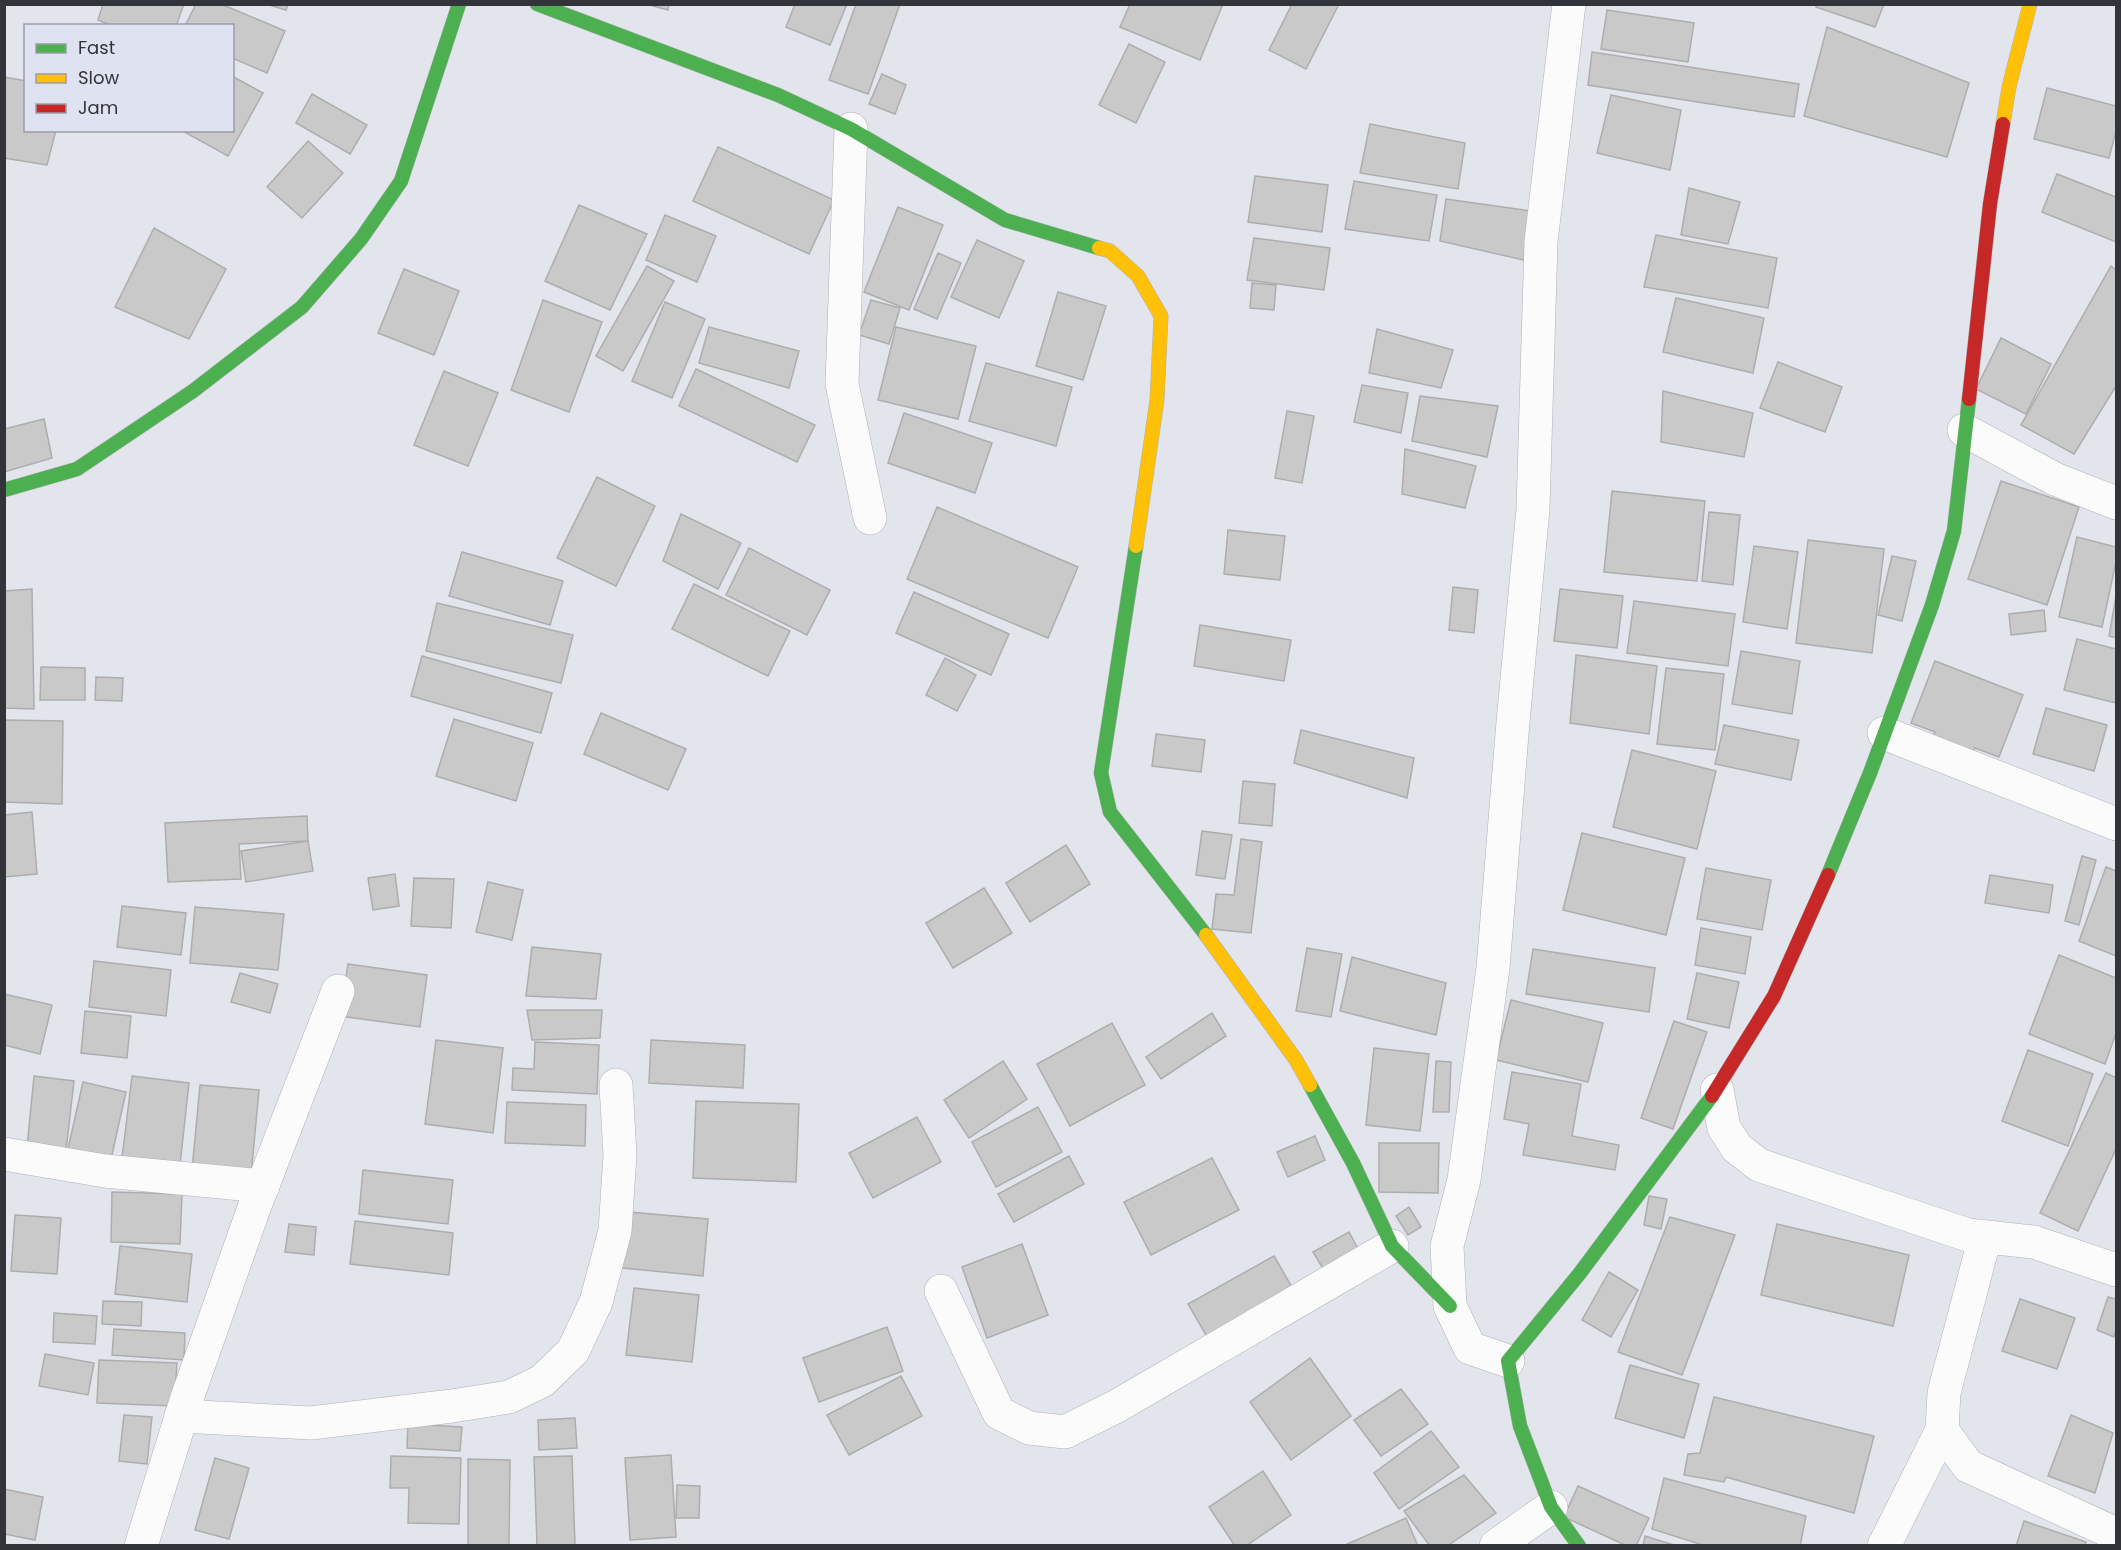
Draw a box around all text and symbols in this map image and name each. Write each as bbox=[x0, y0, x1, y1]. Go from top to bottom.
legend bbox=[24, 24, 234, 132]
text: Fast bbox=[78, 35, 115, 60]
text: Slow bbox=[78, 65, 120, 90]
text: Jam bbox=[78, 95, 118, 120]

